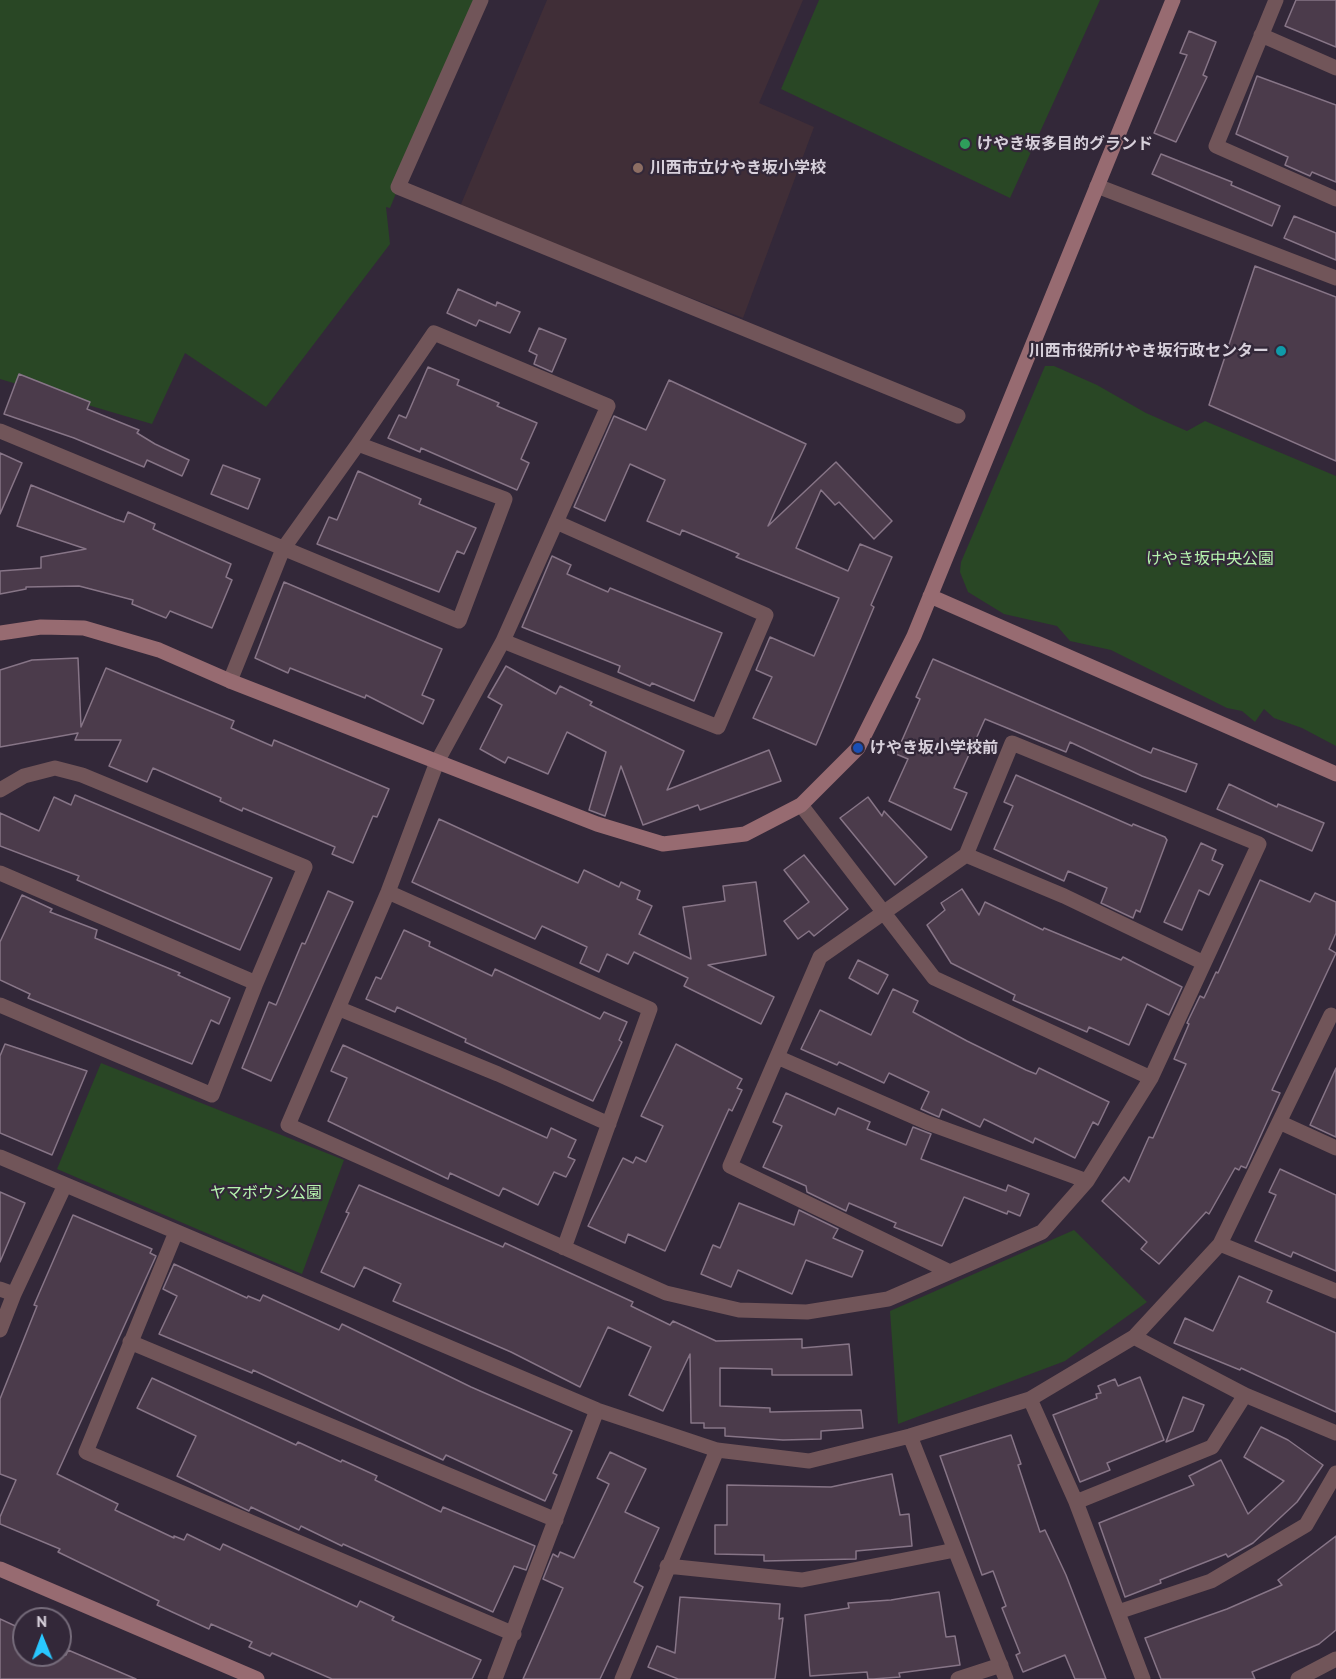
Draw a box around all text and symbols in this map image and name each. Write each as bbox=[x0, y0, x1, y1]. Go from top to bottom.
place label: けやき坂多目的グランド bbox=[977, 134, 1153, 154]
marker: けやき坂多目的グランド bbox=[958, 137, 972, 151]
place label: 川西市立けやき坂小学校 bbox=[650, 158, 826, 178]
marker: 川西市立けやき坂小学校 bbox=[631, 161, 645, 175]
place label: 川西市役所けやき坂行政センター bbox=[1029, 341, 1269, 361]
marker: 川西市役所けやき坂行政センター bbox=[1274, 344, 1288, 358]
park label: けやき坂中央公園 bbox=[1146, 549, 1274, 569]
place label: けやき坂小学校前 bbox=[870, 738, 998, 758]
marker: けやき坂小学校前 bbox=[851, 741, 865, 755]
park label: ヤマボウシ公園 bbox=[210, 1183, 322, 1203]
north arrow bbox=[12, 1607, 72, 1667]
text: N bbox=[36, 1611, 47, 1631]

